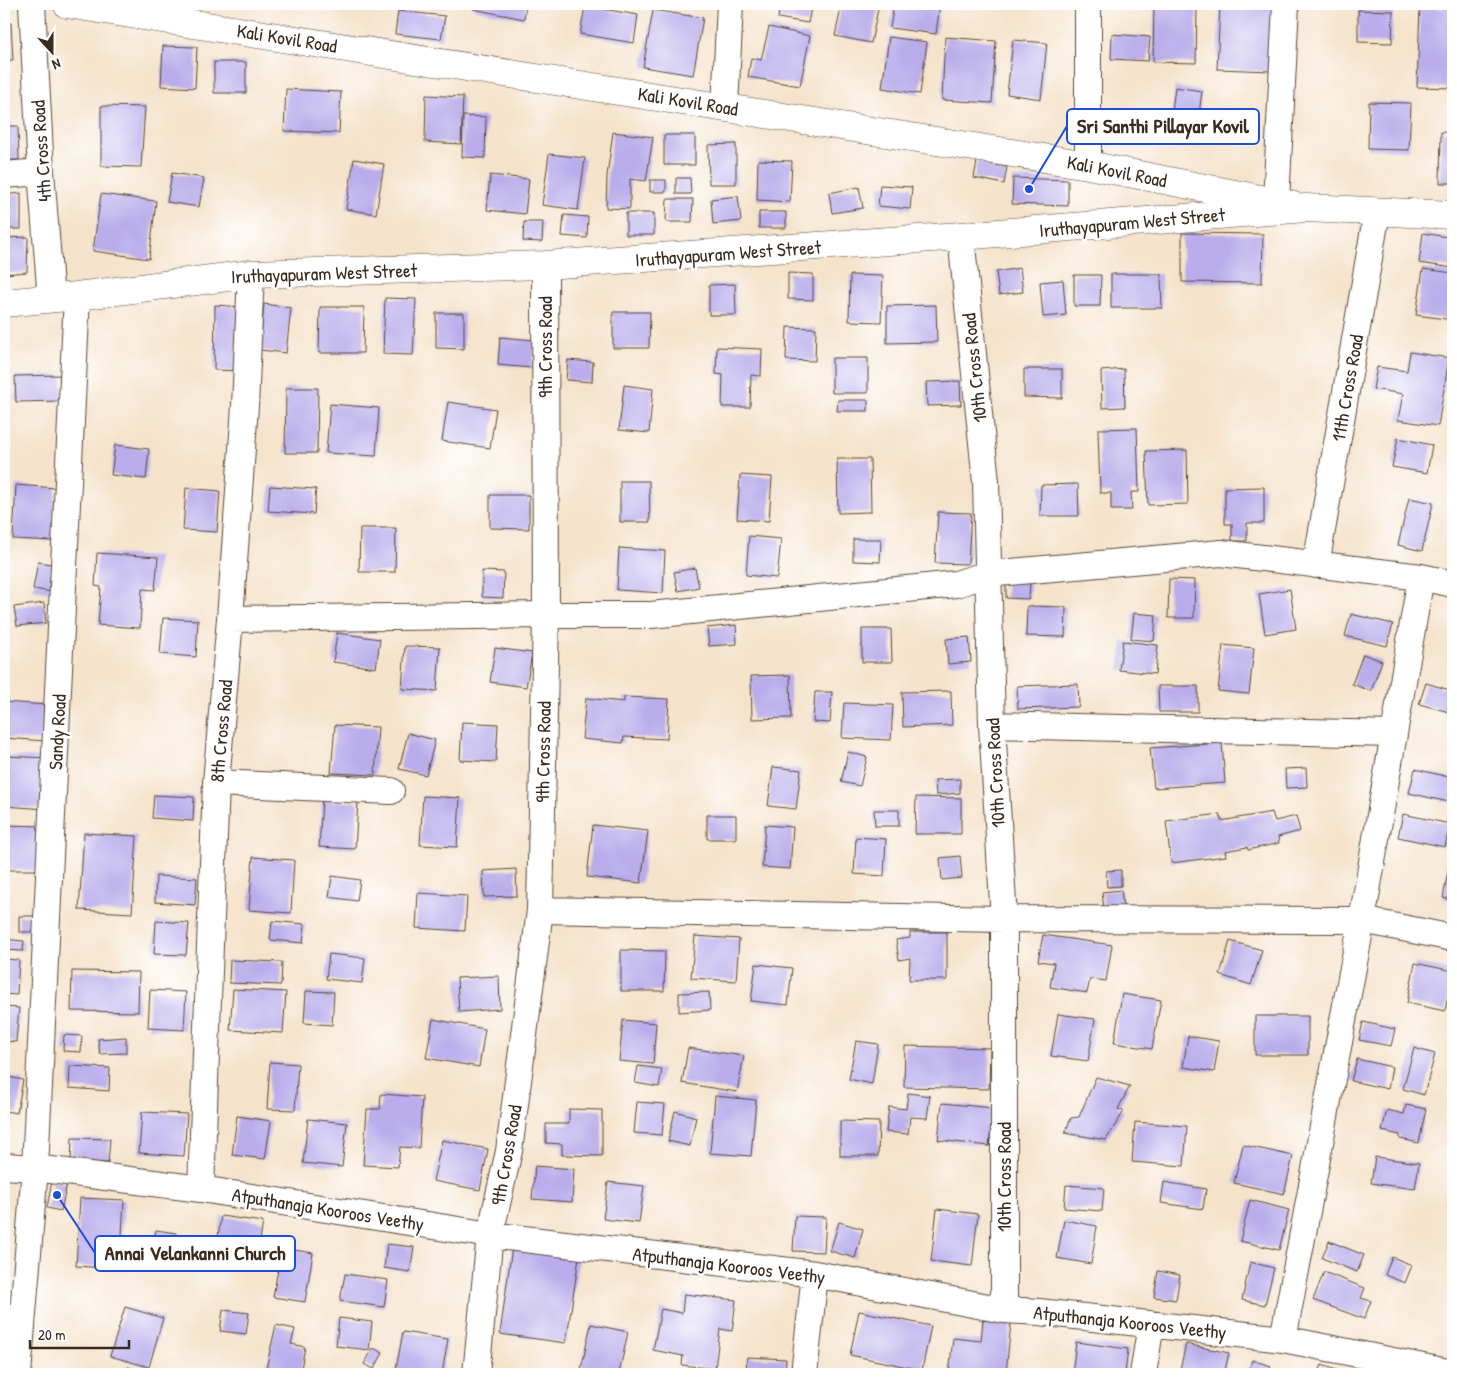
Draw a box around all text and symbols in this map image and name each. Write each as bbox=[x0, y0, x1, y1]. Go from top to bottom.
street label: Kali Kovil Road bbox=[235, 17, 340, 59]
north arrow bbox=[28, 28, 78, 78]
text: N bbox=[49, 54, 64, 75]
street label: Kali Kovil Road bbox=[636, 80, 741, 122]
street label: 4th Cross Road bbox=[24, 99, 58, 203]
callout: Sri Santhi Pillayar Kovil bbox=[1067, 109, 1259, 144]
text: Sri Santhi Pillayar Kovil bbox=[1077, 112, 1250, 140]
street label: Kali Kovil Road bbox=[1065, 149, 1170, 194]
street label: Iruthayapuram West Street bbox=[1038, 201, 1226, 243]
street label: Iruthayapuram West Street bbox=[634, 234, 822, 272]
street label: Iruthayapuram West Street bbox=[230, 257, 418, 289]
street label: 9th Cross Road bbox=[532, 296, 558, 398]
street label: 10th Cross Road bbox=[955, 311, 993, 424]
street label: 11th Cross Road bbox=[1325, 332, 1369, 444]
street label: 8th Cross Road bbox=[204, 678, 238, 783]
street label: Sandy Road bbox=[42, 693, 72, 770]
street label: 9th Cross Road bbox=[529, 701, 557, 803]
street label: 10th Cross Road bbox=[979, 717, 1011, 829]
street label: 9th Cross Road bbox=[484, 1102, 528, 1207]
street label: 10th Cross Road bbox=[991, 1122, 1017, 1232]
street label: Atputhanaja Kooroos Veethy bbox=[230, 1181, 426, 1237]
callout: Annai Velankanni Church bbox=[95, 1236, 295, 1271]
text: Annai Velankanni Church bbox=[105, 1239, 286, 1266]
street label: Atputhanaja Kooroos Veethy bbox=[631, 1240, 827, 1290]
street label: Atputhanaja Kooroos Veethy bbox=[1032, 1299, 1228, 1345]
scale bar bbox=[30, 1318, 129, 1350]
text: 20 m bbox=[38, 1324, 65, 1345]

